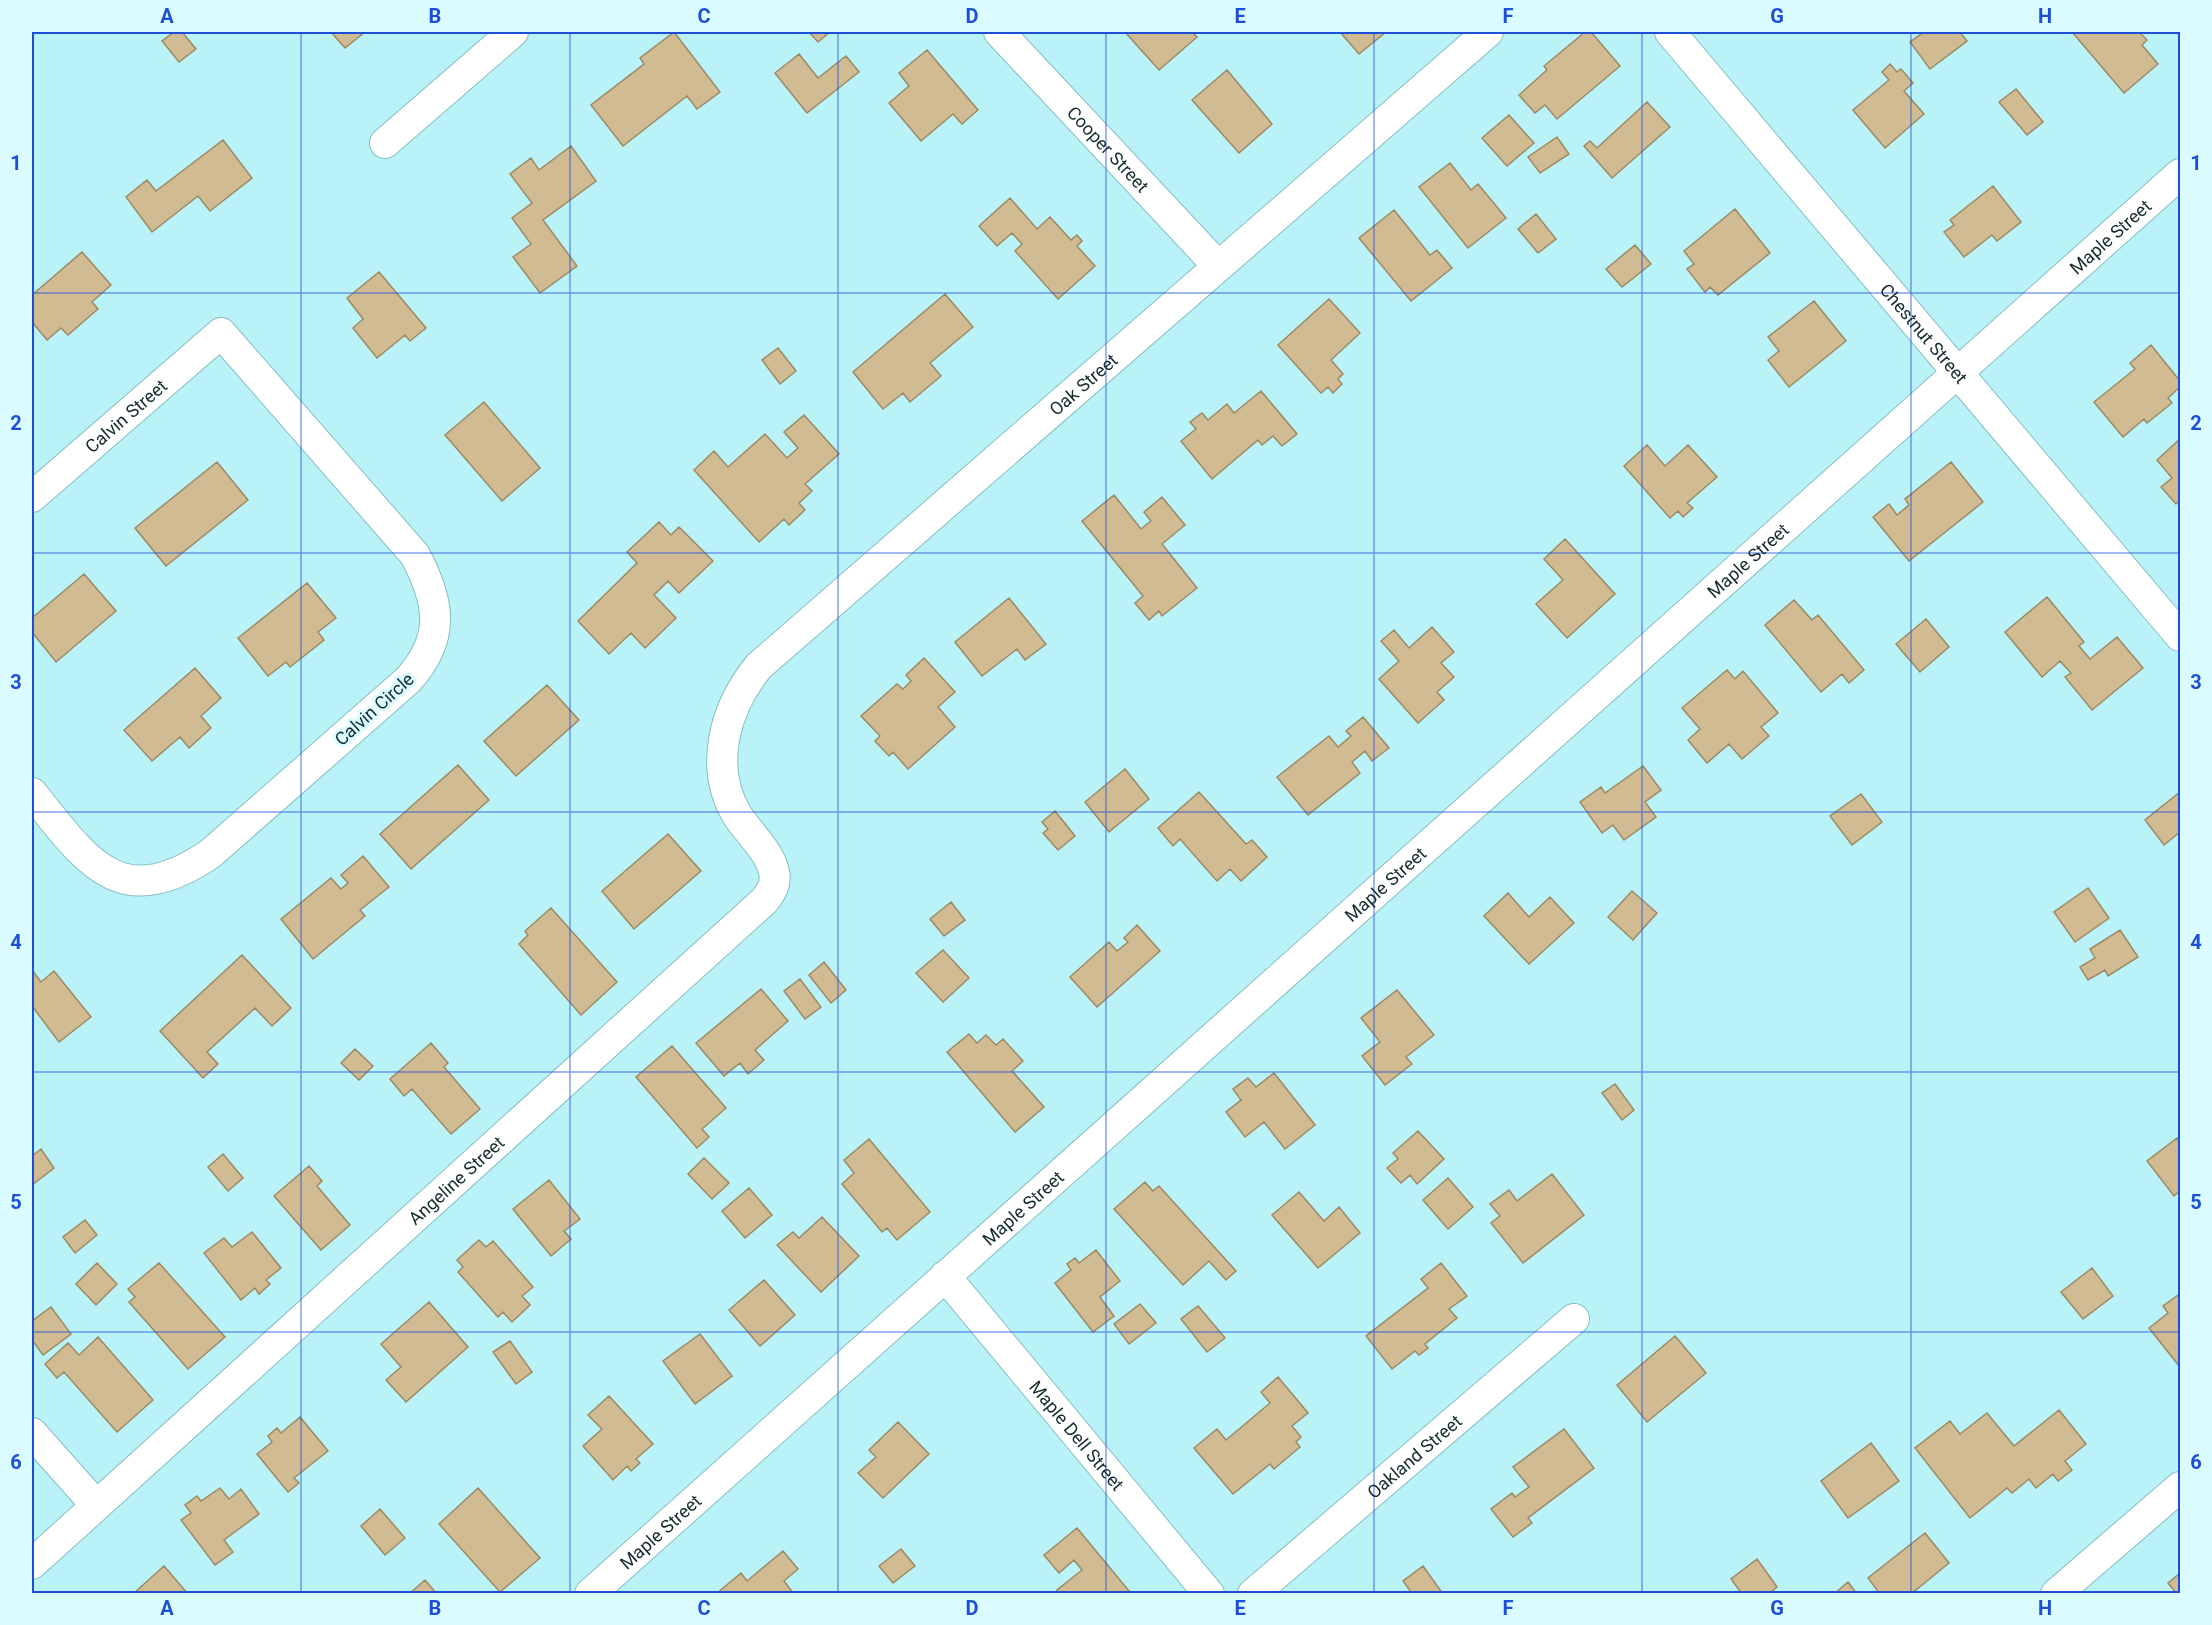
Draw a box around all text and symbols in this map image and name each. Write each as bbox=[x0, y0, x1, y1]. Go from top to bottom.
text: A bbox=[160, 4, 174, 28]
text: B bbox=[429, 4, 441, 28]
text: C bbox=[697, 4, 711, 28]
text: D bbox=[966, 4, 979, 28]
text: E bbox=[1234, 4, 1246, 28]
text: F bbox=[1503, 4, 1514, 28]
text: G bbox=[1770, 4, 1784, 28]
text: H bbox=[2038, 4, 2052, 28]
street label: Cooper Street bbox=[1063, 101, 1154, 196]
text: 1 bbox=[10, 151, 22, 175]
text: 1 bbox=[2190, 151, 2202, 175]
street label: Maple Street bbox=[2065, 195, 2155, 278]
street label: Chestnut Street bbox=[1876, 279, 1972, 387]
street label: Oak Street bbox=[1045, 349, 1121, 419]
street label: Calvin Street bbox=[81, 375, 171, 457]
text: 2 bbox=[10, 411, 22, 435]
text: 2 bbox=[2190, 411, 2202, 435]
street label: Maple Street bbox=[1703, 518, 1793, 602]
street label: Calvin Circle bbox=[330, 668, 418, 750]
text: 3 bbox=[10, 670, 22, 694]
text: 3 bbox=[2190, 670, 2202, 694]
street label: Maple Street bbox=[1340, 842, 1430, 926]
text: 4 bbox=[10, 930, 22, 954]
text: 4 bbox=[2190, 930, 2202, 954]
street label: Angeline Street bbox=[404, 1131, 508, 1229]
street label: Maple Street bbox=[978, 1166, 1068, 1249]
text: 5 bbox=[10, 1190, 22, 1214]
text: 5 bbox=[2190, 1190, 2202, 1214]
street label: Maple Dell Street bbox=[1026, 1376, 1129, 1494]
street label: Oakland Street bbox=[1363, 1410, 1466, 1502]
text: 6 bbox=[10, 1450, 22, 1474]
text: 6 bbox=[2190, 1450, 2202, 1474]
street label: Maple Street bbox=[615, 1490, 705, 1573]
text: A bbox=[160, 1596, 174, 1620]
text: B bbox=[429, 1596, 441, 1620]
text: C bbox=[697, 1596, 711, 1620]
text: D bbox=[966, 1596, 979, 1620]
text: E bbox=[1234, 1596, 1246, 1620]
text: F bbox=[1503, 1596, 1514, 1620]
text: G bbox=[1770, 1596, 1784, 1620]
text: H bbox=[2038, 1596, 2052, 1620]

